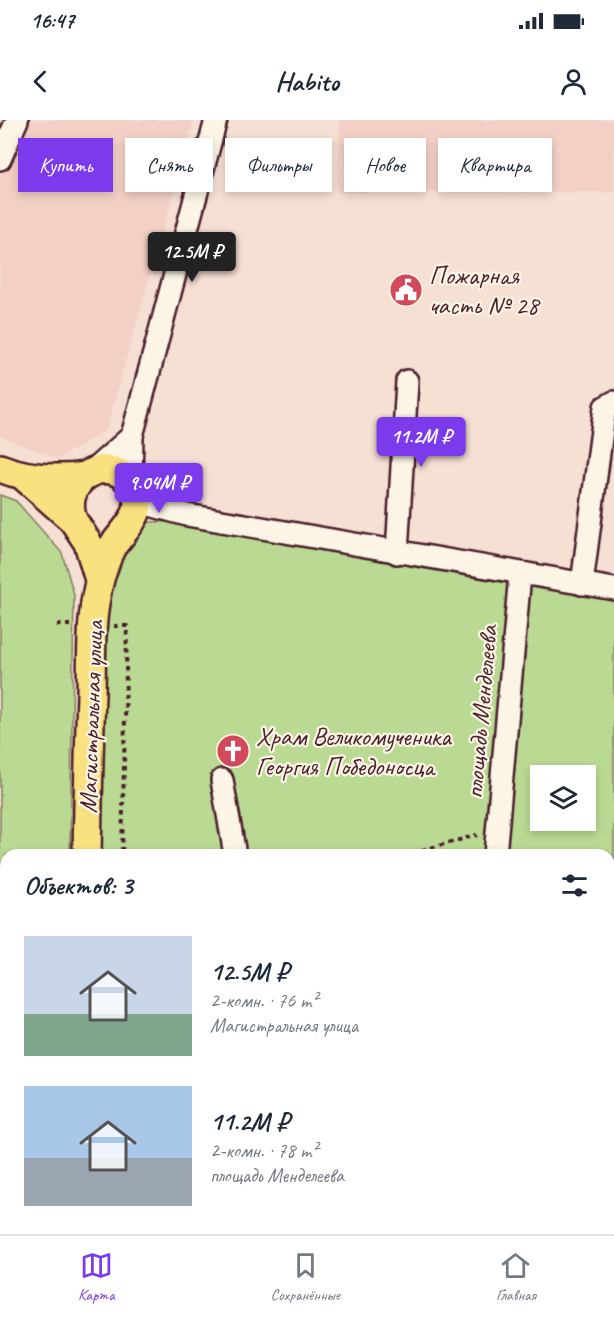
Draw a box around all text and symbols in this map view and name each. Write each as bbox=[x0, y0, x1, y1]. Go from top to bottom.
text: 16:47 bbox=[30, 7, 74, 35]
text: Habito bbox=[275, 64, 339, 98]
icon: back bbox=[24, 65, 57, 98]
icon: person bbox=[557, 65, 590, 98]
chip: Купить bbox=[18, 138, 113, 192]
chip: Снять bbox=[125, 138, 213, 192]
chip: Фильтры bbox=[225, 138, 332, 192]
chip: Новое bbox=[344, 138, 426, 192]
chip: Квартира bbox=[438, 138, 552, 192]
pin: 12.5M ₽ bbox=[137, 232, 247, 283]
text: 12.5M ₽ bbox=[162, 239, 222, 264]
place label: Пожарная часть № 28 bbox=[429, 259, 541, 322]
public building icon: Пожарная часть № 28 bbox=[388, 272, 424, 308]
pin: 11.2M ₽ bbox=[366, 417, 476, 468]
text: 11.2M ₽ bbox=[391, 424, 451, 449]
pin: 9.04M ₽ bbox=[104, 463, 214, 514]
text: 9.04M ₽ bbox=[129, 470, 189, 495]
street label: Магистральная улица bbox=[71, 619, 111, 814]
street label: площадь Менделеева bbox=[457, 622, 505, 800]
place label: Храм Великомученика Георгия Победоносца bbox=[256, 720, 452, 783]
church icon: Храм Великомученика Георгия Победоносца bbox=[215, 733, 251, 769]
map controls bbox=[530, 765, 596, 831]
button: layers bbox=[530, 765, 596, 831]
text: Объектов: 3 bbox=[24, 869, 133, 902]
icon: filters bbox=[558, 869, 591, 902]
text: 12.5M ₽ bbox=[210, 955, 289, 988]
icon: home bbox=[72, 960, 144, 1032]
text: 2-комн. · 76 m² bbox=[210, 988, 318, 1013]
text: Магистральная улица bbox=[210, 1013, 358, 1038]
text: 11.2M ₽ bbox=[210, 1105, 289, 1138]
icon: home bbox=[72, 1110, 144, 1182]
text: 2-комн. · 78 m² bbox=[210, 1138, 318, 1163]
text: площадь Менделеева bbox=[210, 1163, 344, 1188]
tab: Карта bbox=[78, 1249, 115, 1305]
tab: Сохранённые bbox=[270, 1249, 340, 1305]
tab: Главная bbox=[496, 1249, 536, 1305]

